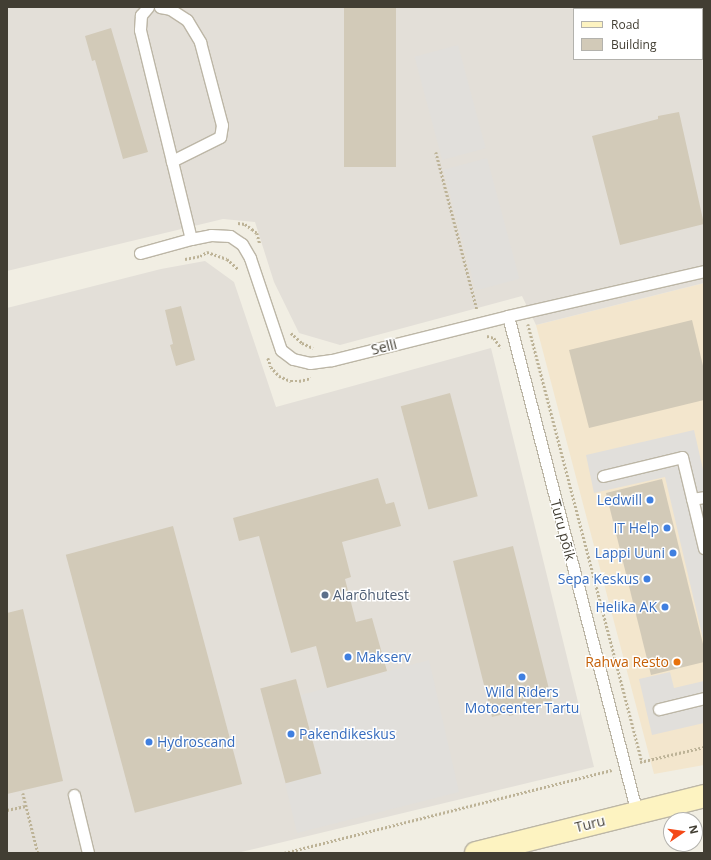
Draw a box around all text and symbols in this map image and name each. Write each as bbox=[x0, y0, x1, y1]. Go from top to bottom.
legend bbox=[573, 8, 703, 60]
text: Road bbox=[611, 16, 640, 33]
text: Building bbox=[611, 36, 656, 53]
street label: Selli bbox=[369, 336, 399, 358]
place label: Ledwill bbox=[597, 492, 642, 508]
marker: Ledwill bbox=[645, 495, 655, 505]
street label: Turu põik bbox=[547, 498, 579, 562]
place label: IT Help bbox=[613, 520, 659, 536]
marker: IT Help bbox=[662, 523, 672, 533]
place label: Lappi Uuni bbox=[595, 545, 665, 561]
marker: Lappi Uuni bbox=[668, 548, 678, 558]
place label: Sepa Keskus bbox=[558, 571, 639, 587]
marker: Sepa Keskus bbox=[642, 574, 652, 584]
place label: Alarõhutest bbox=[333, 587, 409, 603]
marker: Alarõhutest bbox=[320, 590, 330, 600]
place label: Helika AK bbox=[596, 599, 657, 615]
marker: Helika AK bbox=[660, 602, 670, 612]
place label: Makserv bbox=[356, 649, 411, 665]
marker: Makserv bbox=[343, 652, 353, 662]
place label: Rahwa Resto bbox=[585, 654, 669, 670]
marker: Rahwa Resto bbox=[672, 657, 682, 667]
marker: Wild Riders Motocenter Tartu bbox=[517, 672, 527, 682]
place label: Wild Riders Motocenter Tartu bbox=[465, 684, 579, 716]
place label: Pakendikeskus bbox=[299, 726, 396, 742]
marker: Pakendikeskus bbox=[286, 729, 296, 739]
place label: Hydroscand bbox=[157, 734, 235, 750]
marker: Hydroscand bbox=[144, 737, 154, 747]
street label: Turu bbox=[573, 812, 607, 836]
north arrow bbox=[663, 812, 703, 852]
text: N bbox=[686, 823, 703, 835]

